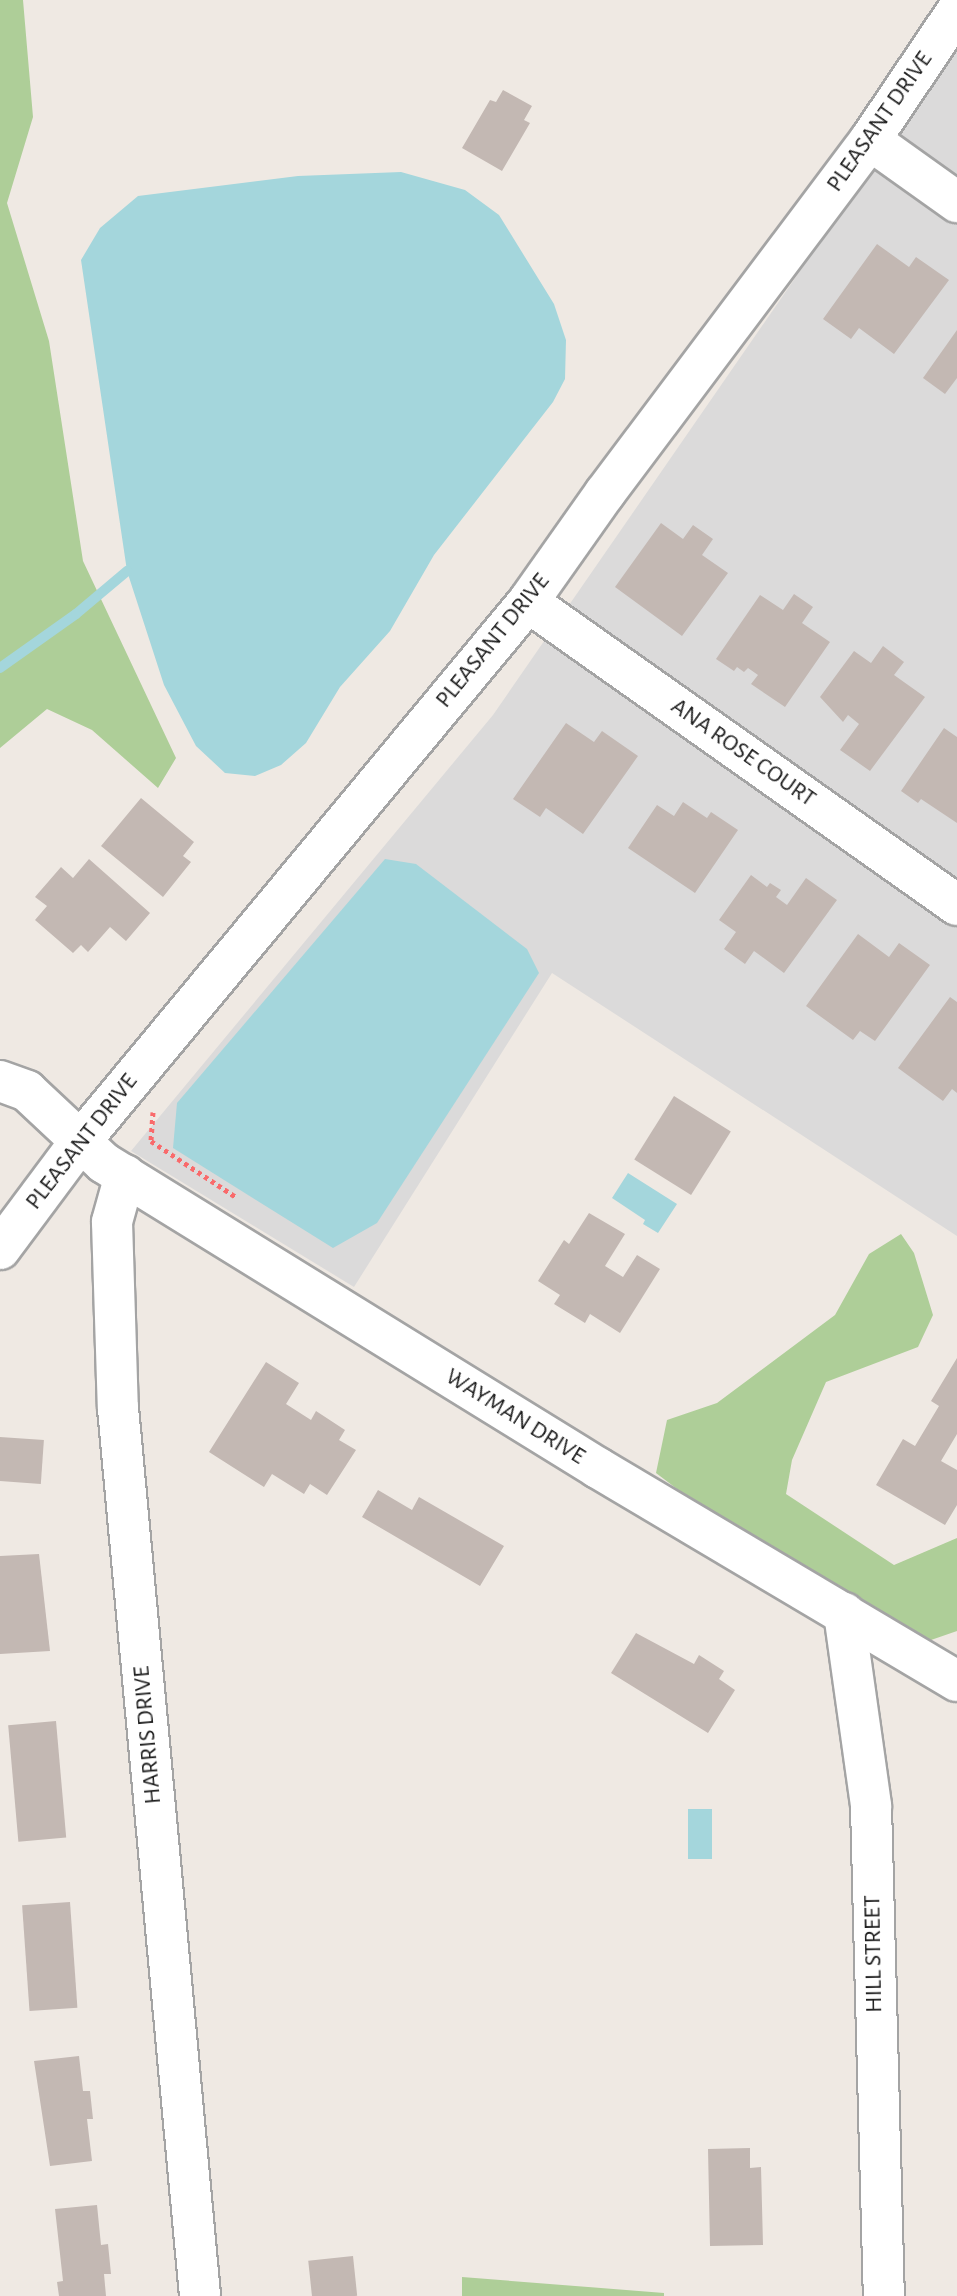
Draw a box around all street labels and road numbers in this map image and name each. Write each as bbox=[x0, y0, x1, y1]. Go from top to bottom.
street label: PLEASANT DRIVE bbox=[821, 46, 939, 198]
street label: PLEASANT DRIVE bbox=[430, 568, 556, 714]
street label: ANA ROSE COURT bbox=[665, 692, 821, 814]
street label: PLEASANT DRIVE bbox=[20, 1068, 144, 1216]
street label: WAYMAN DRIVE bbox=[440, 1363, 590, 1471]
street label: HARRIS DRIVE bbox=[128, 1665, 168, 1805]
street label: HILL STREET bbox=[859, 1895, 889, 2013]

